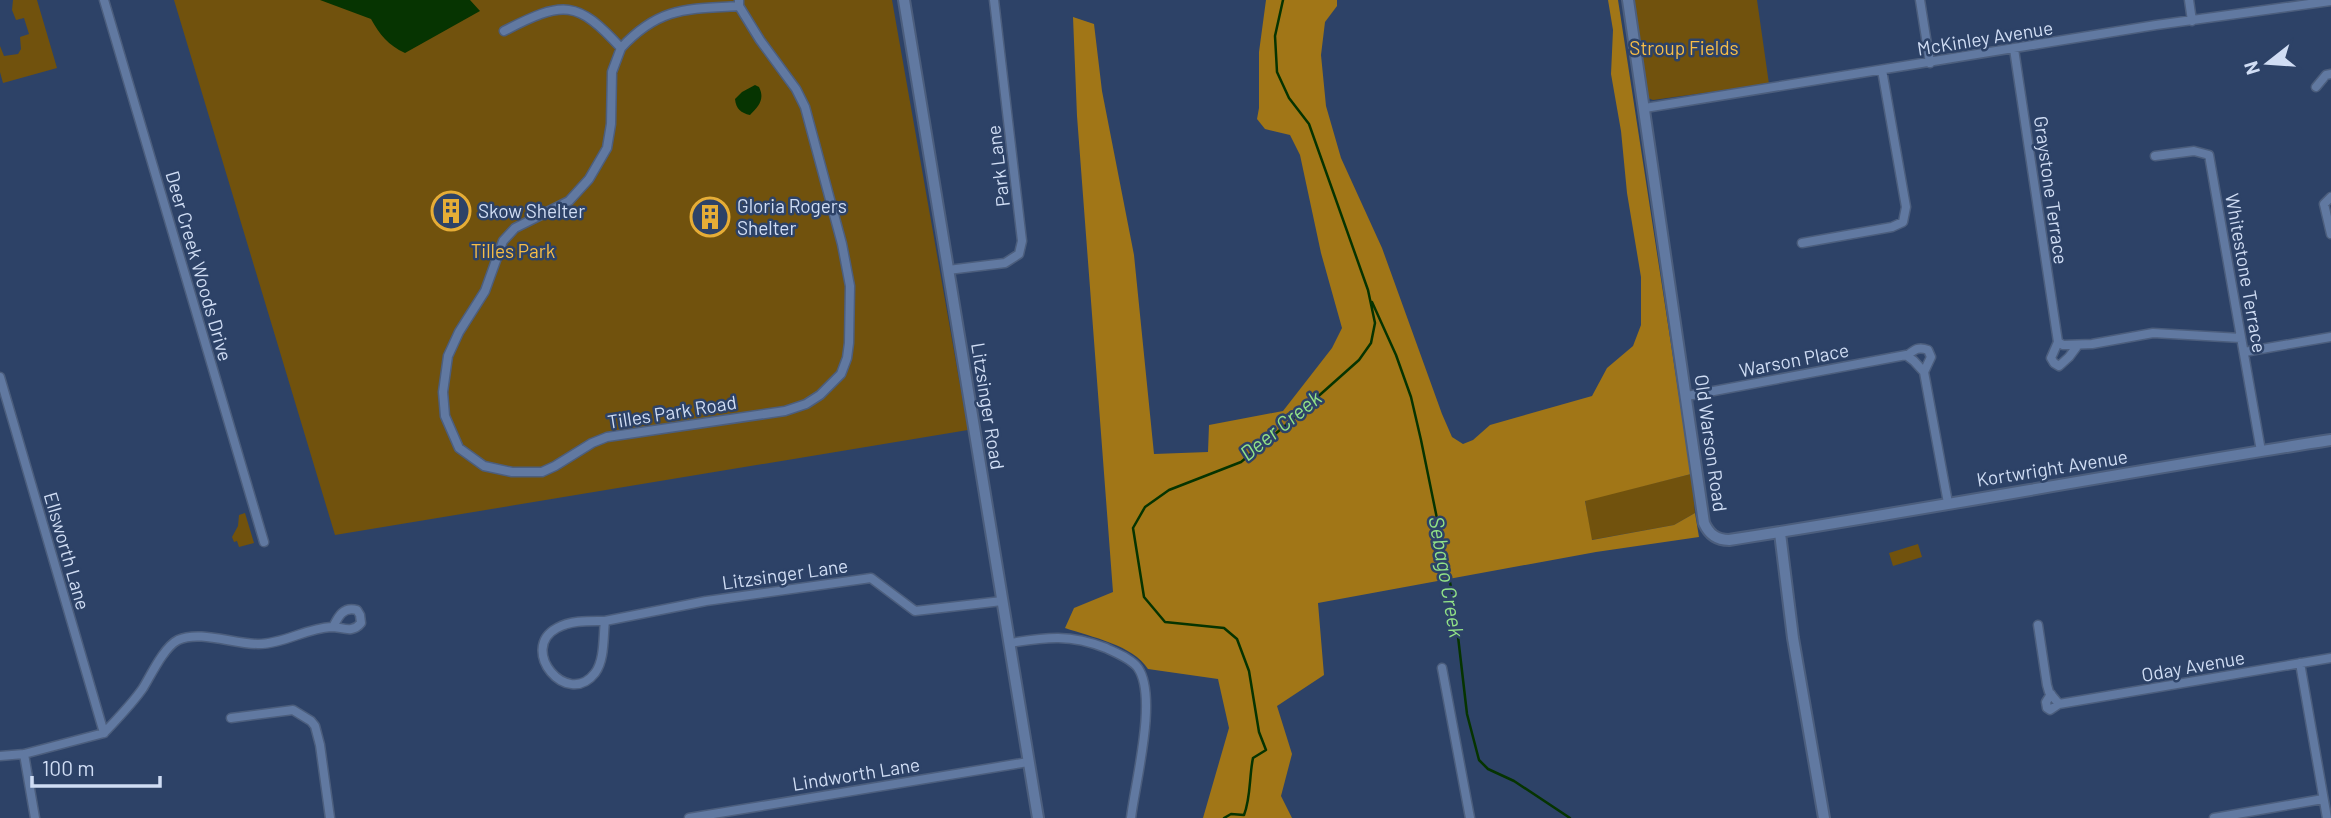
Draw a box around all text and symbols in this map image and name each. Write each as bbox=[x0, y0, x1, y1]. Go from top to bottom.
street label: McKinley Avenue bbox=[1915, 15, 2055, 60]
north arrow bbox=[2233, 28, 2303, 98]
park label: Stroup Fields bbox=[1629, 36, 1739, 59]
text: N bbox=[2238, 59, 2264, 78]
street label: Graystone Terrace bbox=[2030, 114, 2073, 266]
street label: Park Lane bbox=[981, 124, 1014, 208]
street label: Deer Creek Woods Drive bbox=[161, 168, 238, 364]
building icon: Skow Shelter bbox=[430, 190, 472, 232]
street label: Whitestone Terrace bbox=[2221, 191, 2272, 354]
place label: Gloria Rogers Shelter bbox=[737, 194, 847, 239]
building icon: Gloria Rogers Shelter bbox=[689, 196, 731, 238]
place label: Skow Shelter bbox=[478, 199, 585, 222]
park label: Tilles Park bbox=[471, 239, 555, 262]
street label: Warson Place bbox=[1737, 338, 1851, 381]
street label: Litzsinger Road bbox=[967, 341, 1010, 471]
street label: Old Warson Road bbox=[1690, 373, 1733, 513]
water label: Deer Creek bbox=[1234, 384, 1326, 465]
street label: Tilles Park Road bbox=[606, 390, 738, 433]
street label: Kortwright Avenue bbox=[1975, 444, 2129, 491]
street label: Ellsworth Lane bbox=[40, 489, 95, 612]
water label: Sebago Creek bbox=[1425, 514, 1471, 640]
street label: Litzsinger Lane bbox=[720, 553, 849, 594]
street label: Oday Avenue bbox=[2139, 645, 2246, 686]
scale bar bbox=[32, 744, 159, 788]
street label: Lindworth Lane bbox=[791, 752, 921, 795]
text: 100 m bbox=[42, 755, 95, 780]

